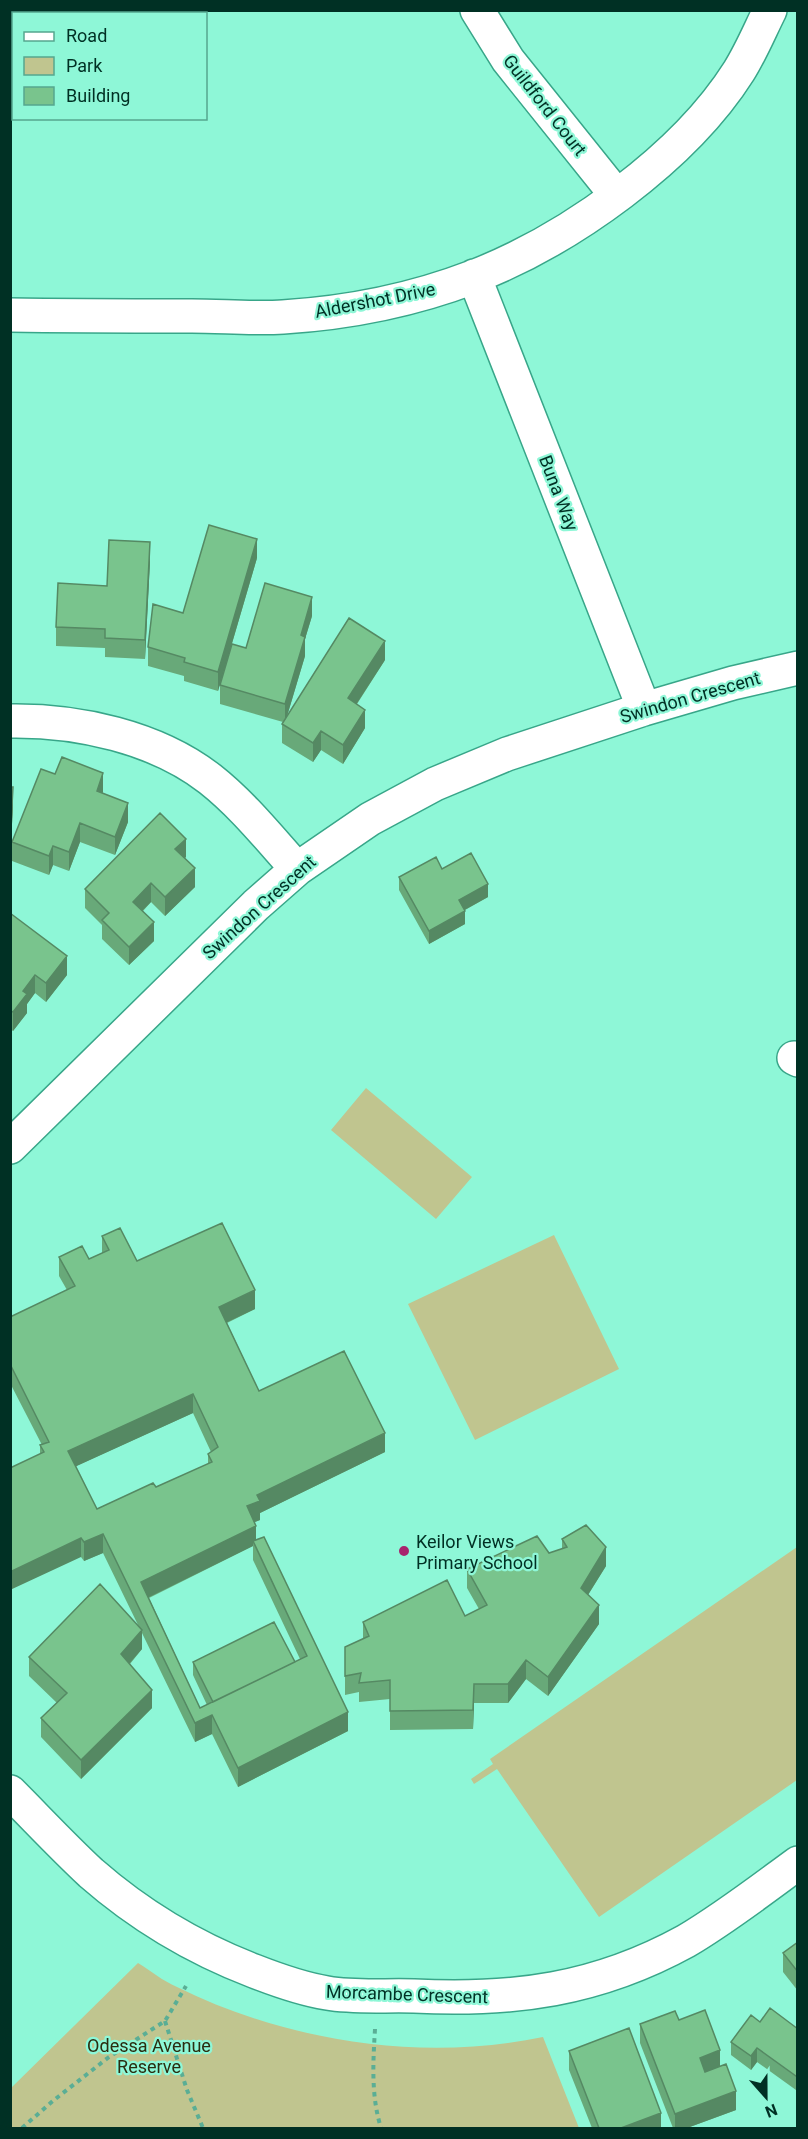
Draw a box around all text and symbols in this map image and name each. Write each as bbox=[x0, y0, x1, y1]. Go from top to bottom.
legend bbox=[12, 12, 207, 120]
text: Road bbox=[66, 25, 107, 46]
street label: Guildford Court bbox=[499, 50, 591, 160]
text: Park bbox=[66, 55, 103, 76]
text: Building bbox=[66, 85, 130, 106]
street label: Aldershot Drive bbox=[313, 278, 437, 322]
street label: Buna Way bbox=[535, 452, 583, 534]
street label: Swindon Crescent bbox=[618, 667, 763, 727]
street label: Swindon Crescent bbox=[198, 851, 320, 963]
place label: Keilor Views Primary School bbox=[416, 1531, 538, 1573]
marker: Keilor Views Primary School bbox=[397, 1544, 411, 1558]
street label: Morcambe Crescent bbox=[326, 1981, 489, 2007]
park label: Odessa Avenue Reserve bbox=[87, 2035, 211, 2077]
north arrow bbox=[736, 2067, 796, 2127]
text: N bbox=[763, 2100, 780, 2121]

